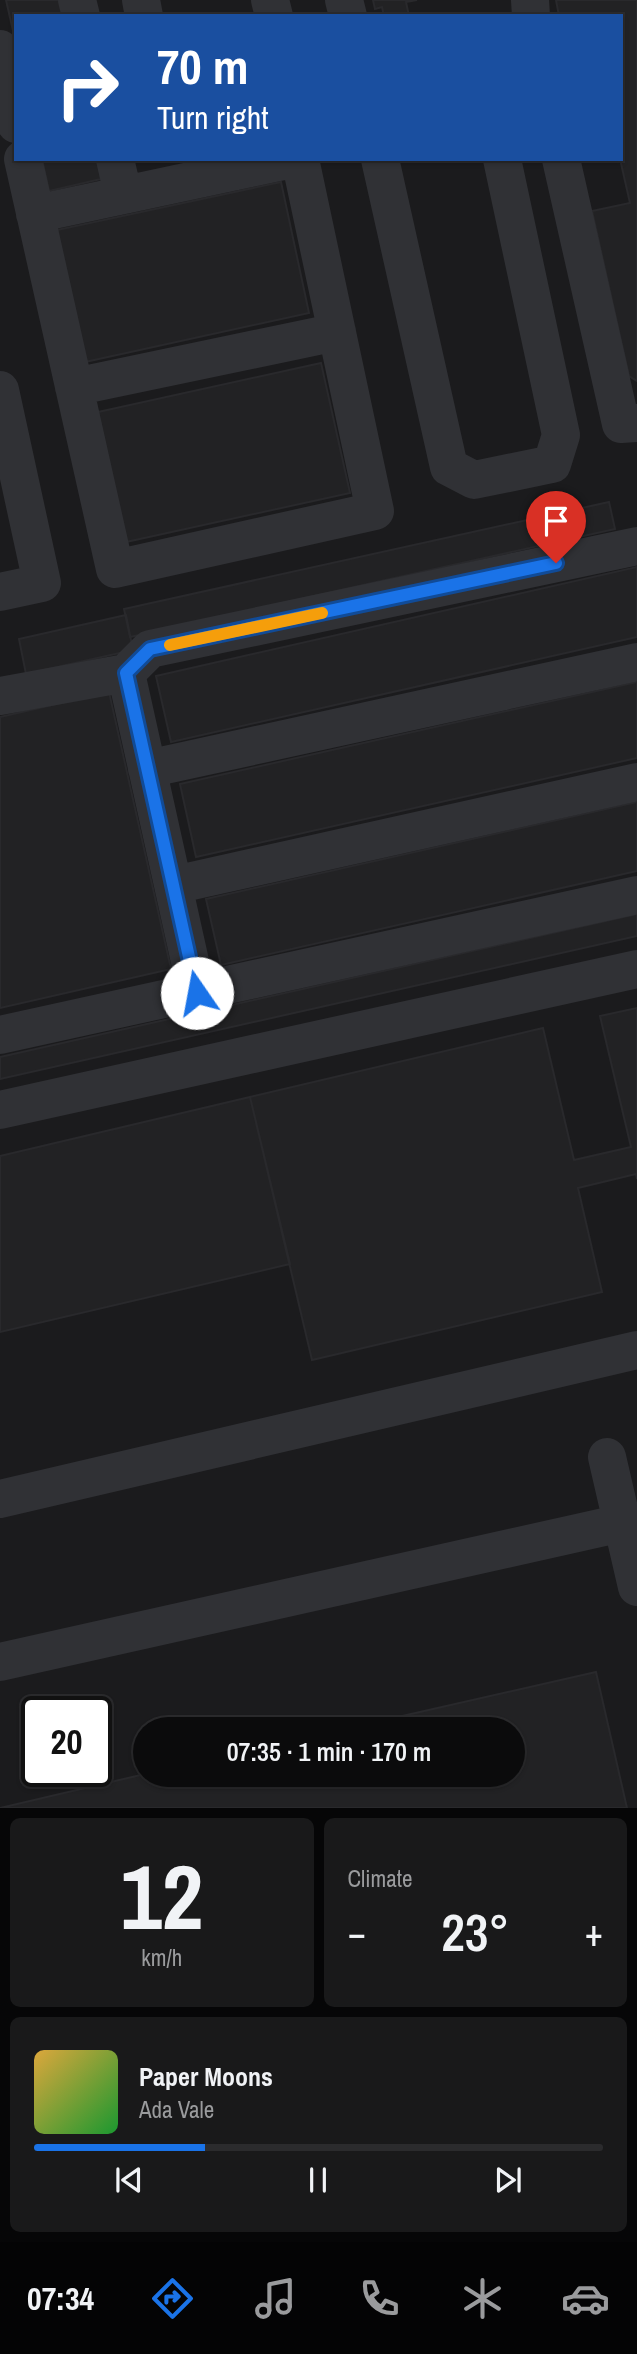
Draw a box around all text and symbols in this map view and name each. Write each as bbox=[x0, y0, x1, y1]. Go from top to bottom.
text: 70 m bbox=[157, 33, 249, 99]
icon: right bbox=[42, 42, 133, 133]
text: Turn right bbox=[157, 96, 269, 139]
pin bbox=[526, 491, 586, 563]
icon: arrive bbox=[537, 502, 575, 540]
position arrow bbox=[160, 956, 234, 1030]
speed limit sign: 20 bbox=[21, 1696, 112, 1787]
text: 07:35 · 1 min · 170 m bbox=[227, 1734, 431, 1769]
text: 12 bbox=[120, 1835, 203, 1957]
text: Climate bbox=[348, 1863, 412, 1894]
text: 23° bbox=[441, 1897, 509, 1967]
text: − bbox=[348, 1907, 366, 1958]
text: + bbox=[585, 1907, 603, 1958]
text: km/h bbox=[141, 1942, 182, 1973]
text: Paper Moons bbox=[139, 2059, 273, 2094]
text: Ada Vale bbox=[139, 2094, 214, 2125]
icon: previous bbox=[110, 2161, 148, 2199]
icon: pause bbox=[299, 2161, 337, 2199]
icon: next bbox=[489, 2161, 527, 2199]
icon: directions bbox=[148, 2274, 197, 2323]
icon: music bbox=[251, 2274, 300, 2323]
icon: phone bbox=[355, 2274, 404, 2323]
icon: climate bbox=[458, 2274, 507, 2323]
icon: car bbox=[561, 2274, 610, 2323]
text: 07:34 bbox=[27, 2277, 94, 2320]

